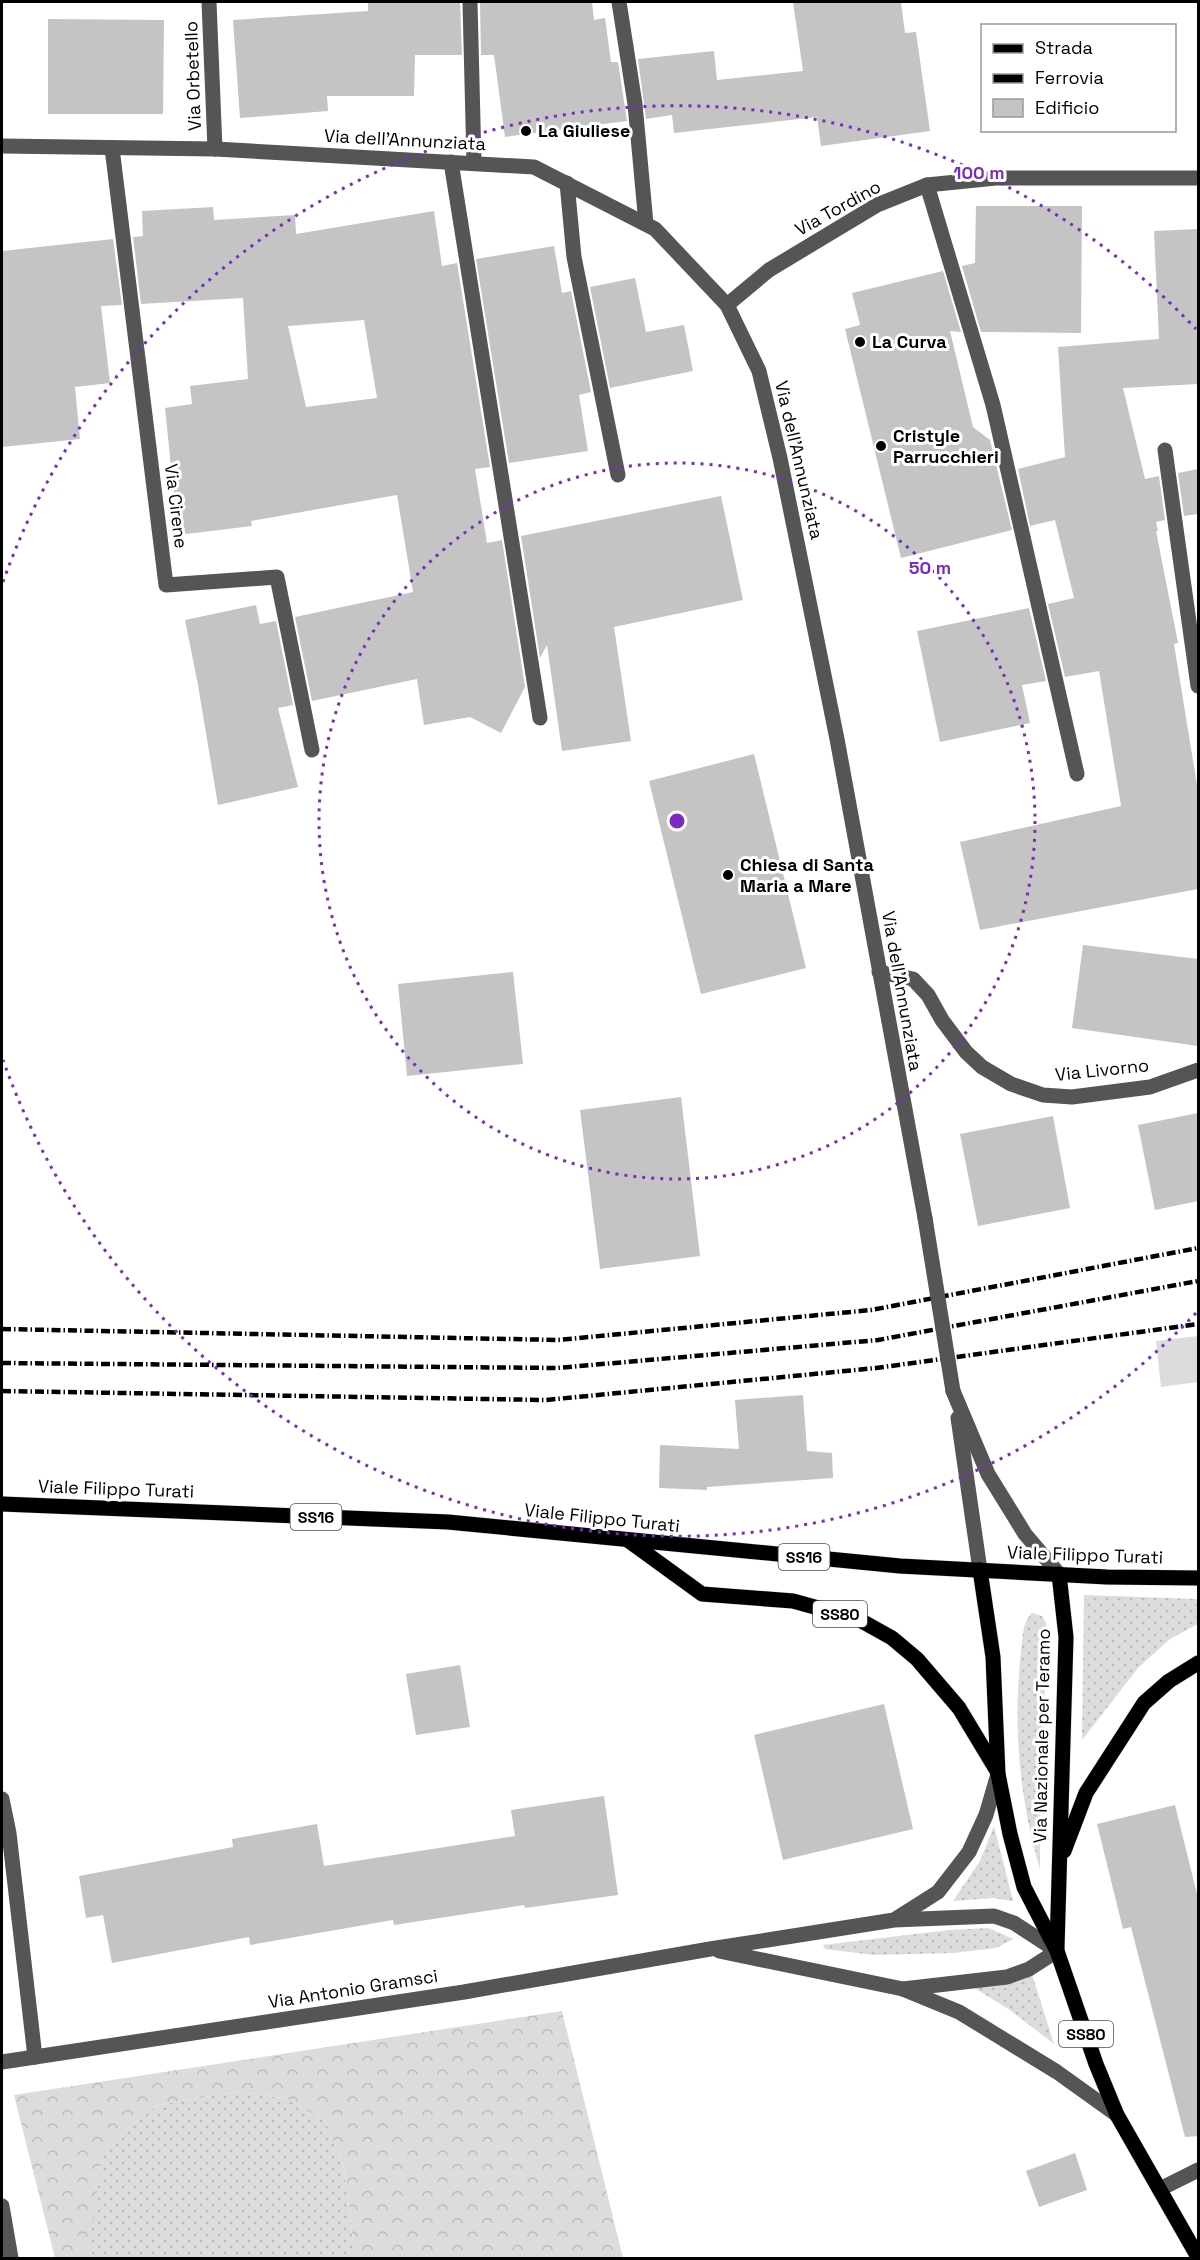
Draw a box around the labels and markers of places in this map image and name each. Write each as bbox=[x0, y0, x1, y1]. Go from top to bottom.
place label: La Giuliese bbox=[538, 119, 630, 142]
marker: La Giuliese bbox=[519, 124, 533, 138]
place label: La Curva bbox=[872, 330, 947, 353]
marker: La Curva bbox=[853, 335, 867, 349]
place label: Cristyle Parrucchieri bbox=[893, 424, 999, 468]
marker: Cristyle Parrucchieri bbox=[874, 439, 888, 453]
centre of rings bbox=[667, 811, 687, 831]
place label: Chiesa di Santa Maria a Mare bbox=[740, 853, 874, 897]
marker: Chiesa di Santa Maria a Mare bbox=[721, 868, 735, 882]

